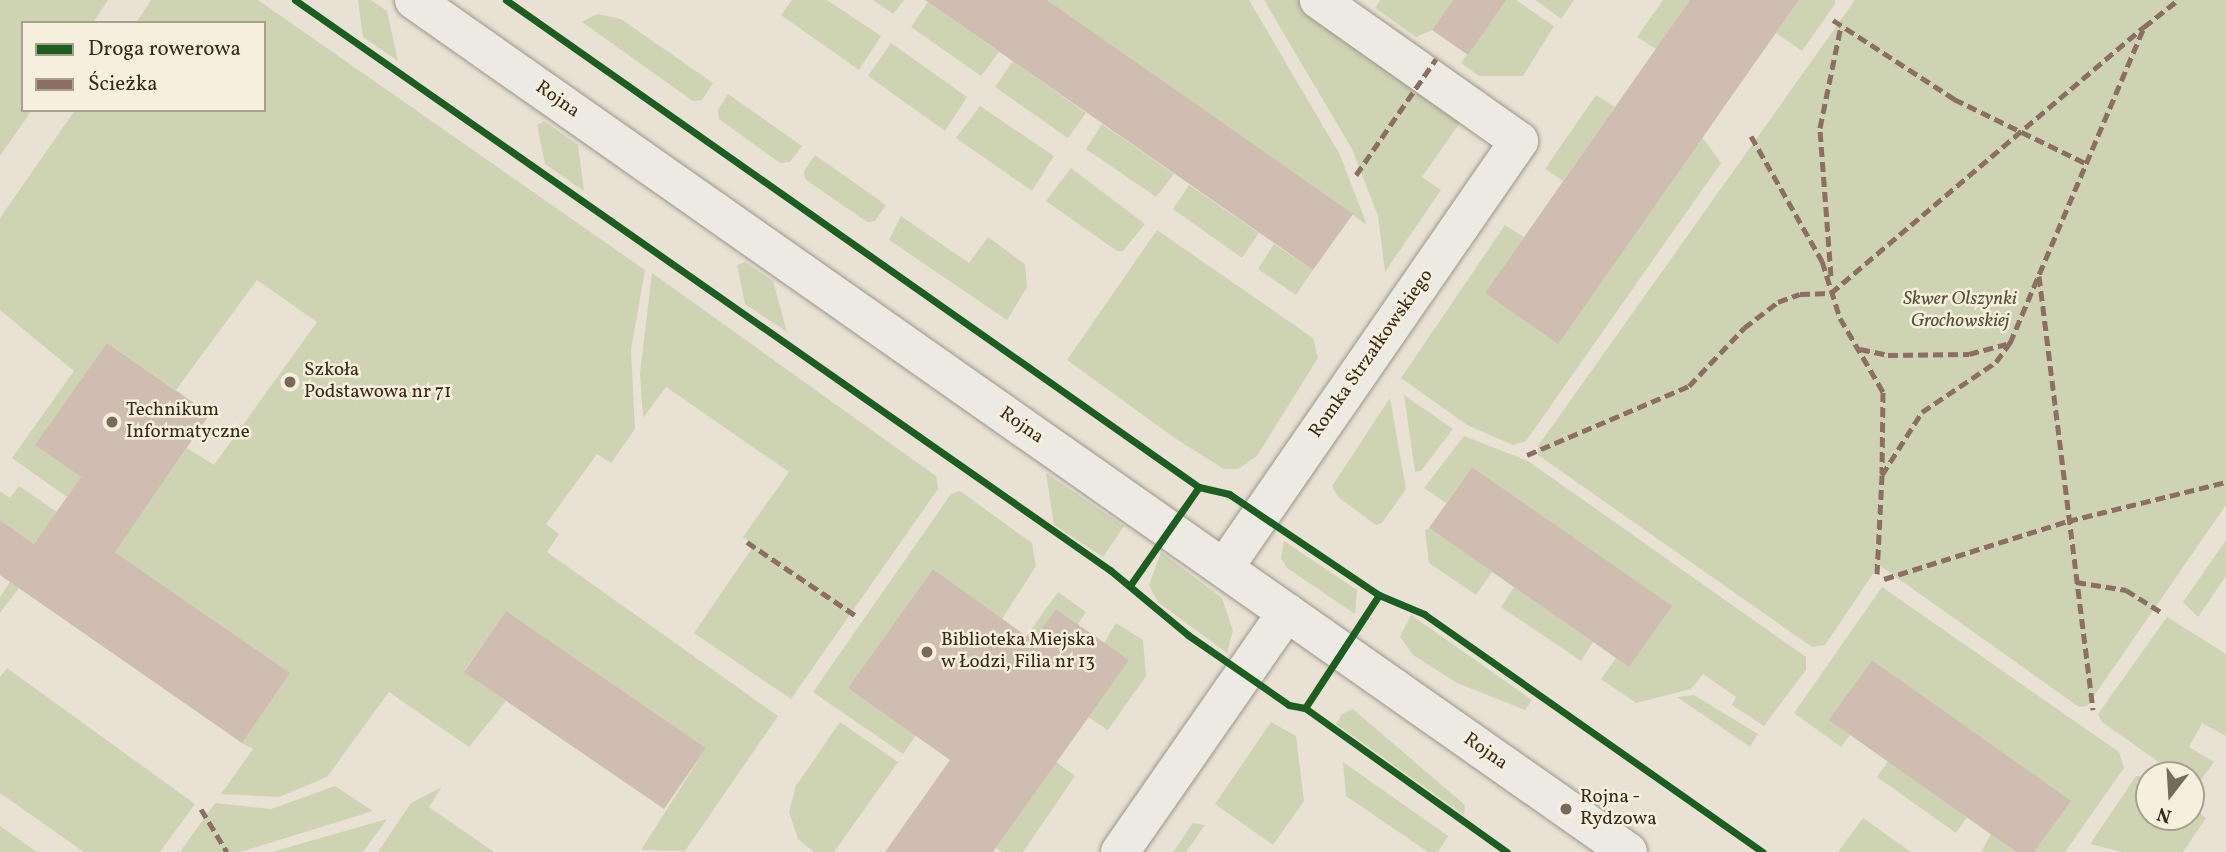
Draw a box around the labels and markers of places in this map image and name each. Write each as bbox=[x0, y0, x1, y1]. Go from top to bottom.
place label: Szkoła Podstawowa nr 71 bbox=[304, 360, 451, 404]
marker: Szkoła Podstawowa nr 71 bbox=[282, 374, 298, 390]
place label: Technikum Informatyczne bbox=[126, 400, 250, 444]
marker: Technikum Informatyczne bbox=[104, 414, 120, 430]
place label: Biblioteka Miejska w Łodzi, Filia nr 13 bbox=[941, 630, 1096, 674]
marker: Biblioteka Miejska w Łodzi, Filia nr 13 bbox=[919, 644, 935, 660]
place label: Rojna - Rydzowa bbox=[1580, 787, 1657, 831]
marker: Rojna - Rydzowa bbox=[1558, 801, 1574, 817]

